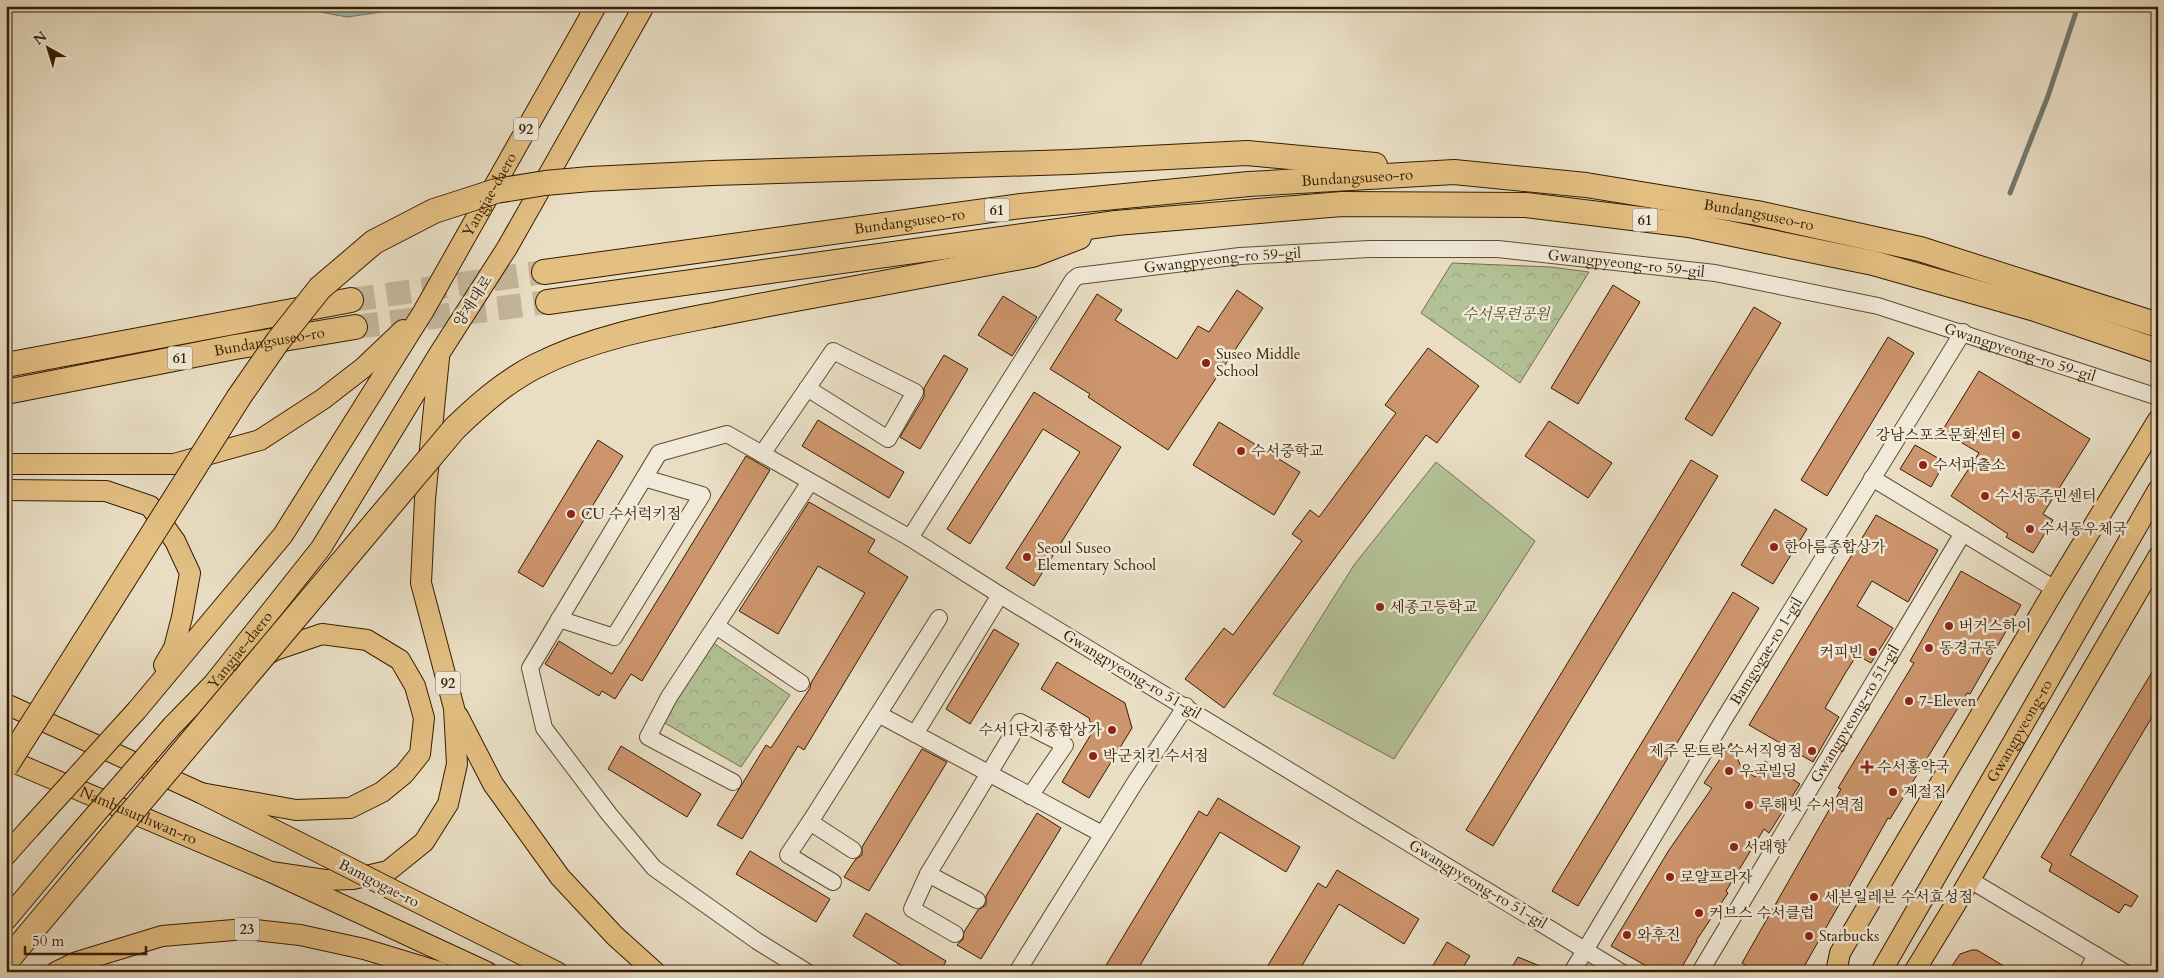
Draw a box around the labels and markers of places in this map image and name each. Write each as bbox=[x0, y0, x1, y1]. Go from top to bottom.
place label: Suseo Middle School bbox=[1216, 344, 1301, 381]
marker: Suseo Middle School bbox=[1200, 357, 1212, 369]
place label: 강남스포츠문화센터 bbox=[1876, 425, 2006, 445]
marker: 강남스포츠문화센터 bbox=[2010, 429, 2022, 441]
place label: 수서중학교 bbox=[1251, 441, 1324, 461]
marker: 수서중학교 bbox=[1235, 445, 1247, 457]
place label: 수서파출소 bbox=[1933, 455, 2006, 475]
marker: 수서파출소 bbox=[1917, 459, 1929, 471]
place label: 수서동주민센터 bbox=[1995, 486, 2096, 506]
marker: 수서동주민센터 bbox=[1979, 490, 1991, 502]
place label: CU 수서럭키점 bbox=[581, 504, 681, 524]
marker: CU 수서럭키점 bbox=[565, 508, 577, 520]
place label: 수서동우체국 bbox=[2040, 519, 2127, 539]
marker: 수서동우체국 bbox=[2024, 523, 2036, 535]
place label: 한아름종합상가 bbox=[1784, 537, 1886, 557]
place label: Seoul Suseo Elementary School bbox=[1037, 538, 1156, 575]
marker: 한아름종합상가 bbox=[1768, 541, 1780, 553]
marker: Seoul Suseo Elementary School bbox=[1021, 551, 1033, 563]
place label: 세종고등학교 bbox=[1390, 597, 1477, 617]
marker: 세종고등학교 bbox=[1374, 601, 1386, 613]
place label: 버거스하이 bbox=[1959, 616, 2031, 636]
marker: 버거스하이 bbox=[1943, 620, 1955, 632]
place label: 동경규동 bbox=[1939, 638, 1997, 658]
place label: 커피빈 bbox=[1820, 642, 1863, 662]
marker: 동경규동 bbox=[1923, 642, 1935, 654]
marker: 커피빈 bbox=[1867, 646, 1879, 658]
place label: 7-Eleven bbox=[1919, 691, 1977, 711]
marker: 7-Eleven bbox=[1903, 695, 1915, 707]
place label: 수서1단지종합상가 bbox=[978, 720, 1103, 740]
marker: 수서1단지종합상가 bbox=[1106, 724, 1118, 736]
place label: 제주 몬트락 수서직영점 bbox=[1649, 741, 1802, 761]
marker: 제주 몬트락 수서직영점 bbox=[1806, 745, 1818, 757]
place label: 박군치킨 수서점 bbox=[1103, 746, 1208, 766]
marker: 박군치킨 수서점 bbox=[1087, 750, 1099, 762]
place label: 수서홍약국 bbox=[1877, 757, 1950, 777]
place label: 우곡빌딩 bbox=[1739, 761, 1797, 781]
marker: 수서홍약국 bbox=[1861, 761, 1873, 773]
marker: 우곡빌딩 bbox=[1723, 765, 1735, 777]
place label: 계절집 bbox=[1903, 782, 1946, 802]
marker: 계절집 bbox=[1887, 786, 1899, 798]
place label: 루해빗 수서역점 bbox=[1759, 795, 1864, 815]
marker: 루해빗 수서역점 bbox=[1743, 799, 1755, 811]
place label: 서래향 bbox=[1744, 837, 1788, 857]
marker: 서래향 bbox=[1728, 841, 1740, 853]
place label: 로얄프라자 bbox=[1680, 867, 1753, 887]
marker: 로얄프라자 bbox=[1664, 871, 1676, 883]
place label: 세븐일레븐 수서효성점 bbox=[1824, 887, 1973, 907]
marker: 세븐일레븐 수서효성점 bbox=[1808, 891, 1820, 903]
place label: 커브스 수서클럽 bbox=[1709, 903, 1814, 923]
marker: 커브스 수서클럽 bbox=[1693, 907, 1705, 919]
place label: 와후진 bbox=[1637, 925, 1680, 945]
place label: Starbucks bbox=[1819, 926, 1879, 946]
marker: 와후진 bbox=[1621, 929, 1633, 941]
marker: Starbucks bbox=[1803, 930, 1815, 942]

